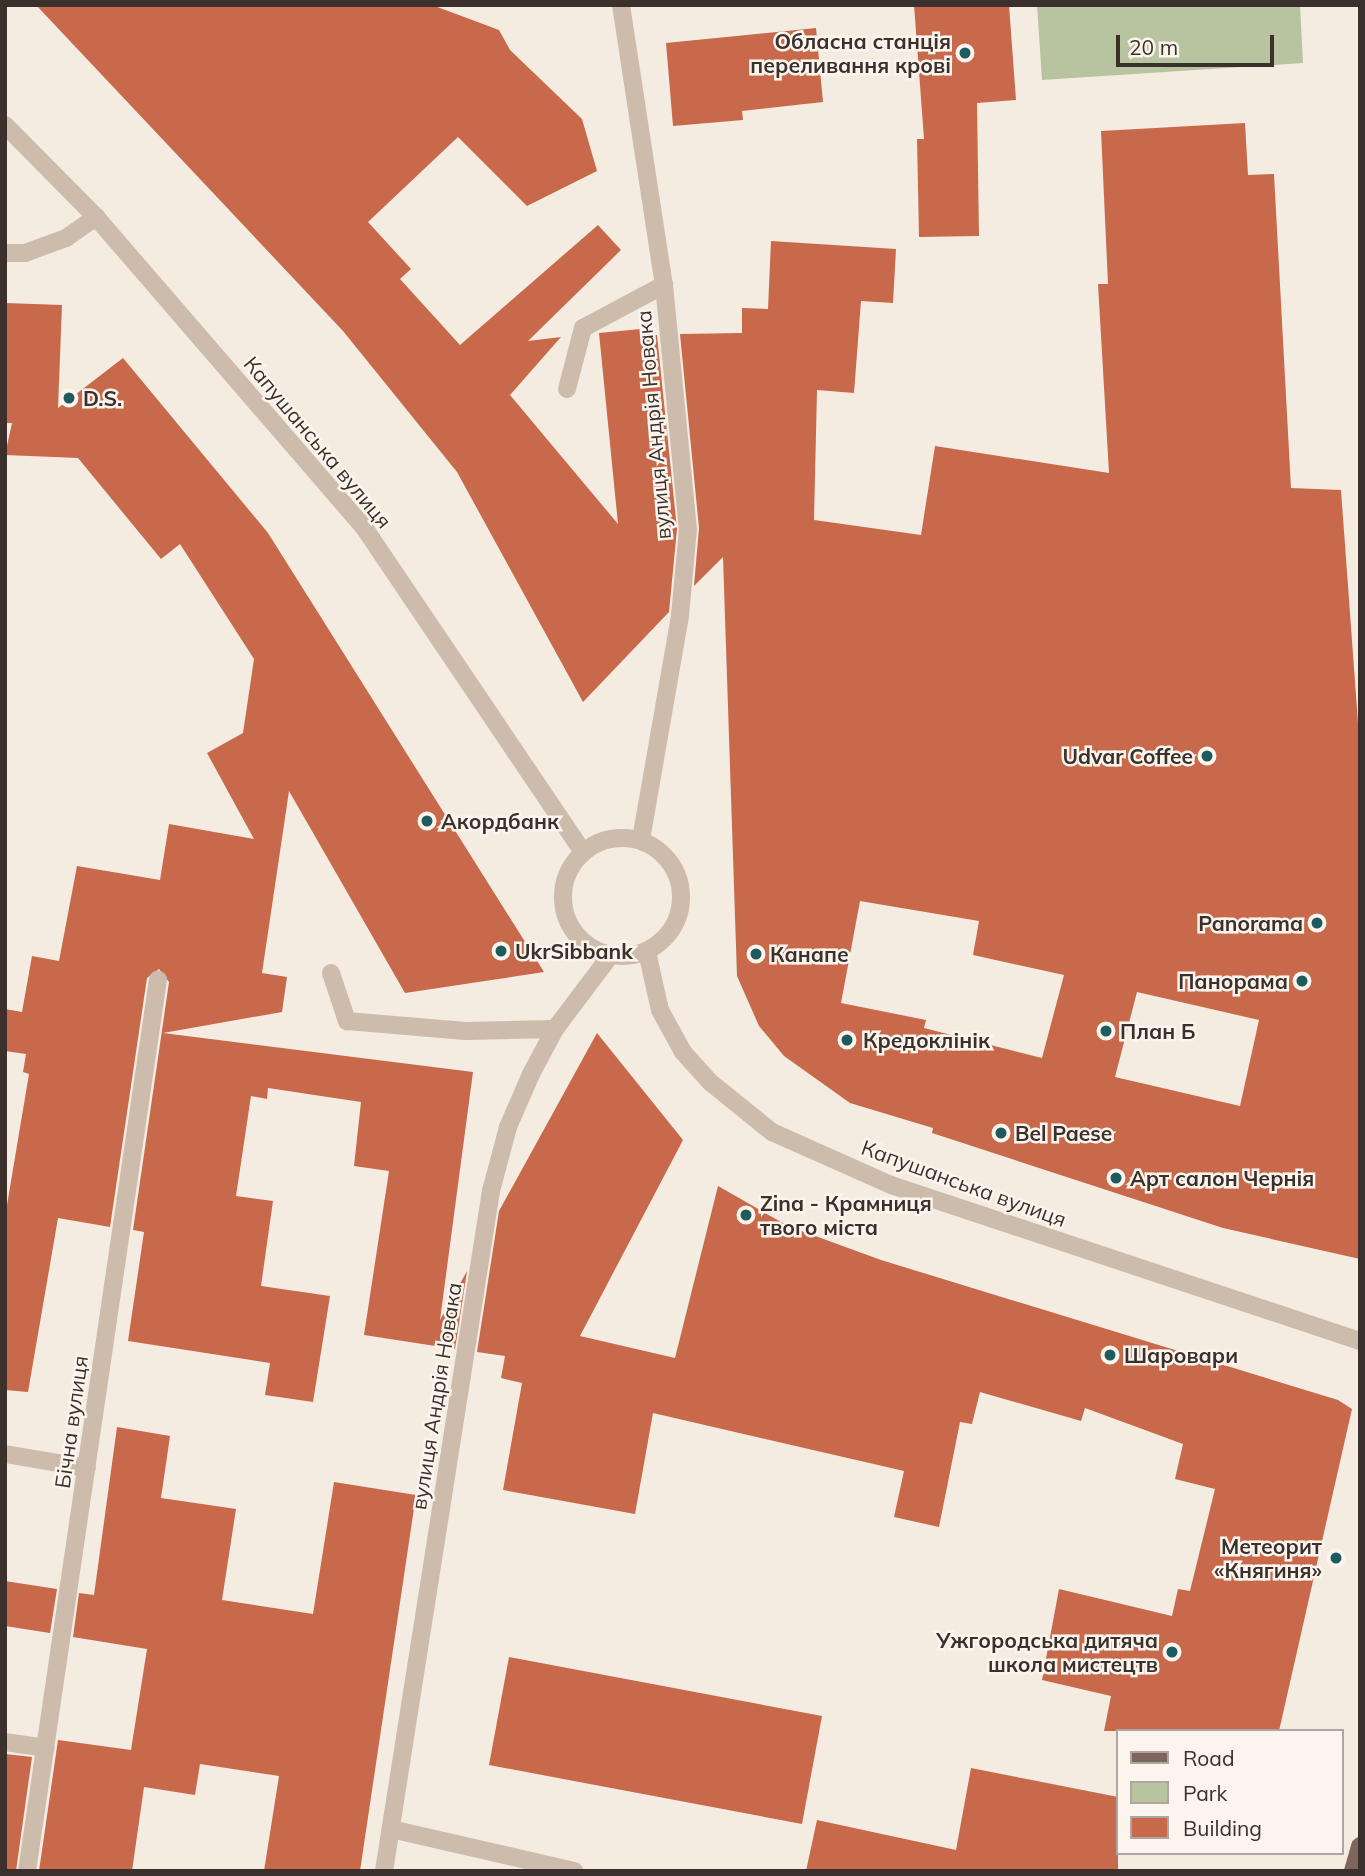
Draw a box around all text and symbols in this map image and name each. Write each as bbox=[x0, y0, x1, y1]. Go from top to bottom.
scale bar bbox=[1120, 21, 1278, 65]
place label: Обласна станція переливання крові bbox=[750, 28, 951, 78]
text: 20 m bbox=[1129, 34, 1178, 60]
marker: Обласна станція переливання крові bbox=[957, 45, 973, 61]
street label: вулиця Андрія Новака bbox=[630, 309, 676, 541]
street label: Капушанська вулиця bbox=[239, 351, 397, 533]
place label: D.S. bbox=[83, 385, 122, 411]
marker: D.S. bbox=[61, 390, 77, 406]
place label: Udvar Coffee bbox=[1063, 743, 1193, 769]
marker: Udvar Coffee bbox=[1199, 748, 1215, 764]
place label: Акордбанк bbox=[441, 808, 559, 834]
marker: Акордбанк bbox=[419, 813, 435, 829]
place label: Panorama bbox=[1198, 910, 1303, 936]
marker: Panorama bbox=[1309, 915, 1325, 931]
place label: UkrSibbank bbox=[515, 938, 633, 964]
place label: Канапе bbox=[770, 941, 849, 967]
marker: UkrSibbank bbox=[493, 943, 509, 959]
marker: Канапе bbox=[748, 946, 764, 962]
place label: Панорама bbox=[1178, 968, 1288, 994]
marker: Панорама bbox=[1294, 973, 1310, 989]
place label: План Б bbox=[1120, 1018, 1196, 1044]
marker: План Б bbox=[1098, 1023, 1114, 1039]
place label: Кредоклінік bbox=[863, 1027, 990, 1053]
marker: Кредоклінік bbox=[837, 1030, 857, 1050]
place label: Bel Paese bbox=[1015, 1120, 1112, 1146]
marker: Bel Paese bbox=[993, 1125, 1009, 1141]
street label: Капушанська вулиця bbox=[858, 1134, 1070, 1232]
place label: Арт салон Чернія bbox=[1130, 1165, 1314, 1191]
marker: Арт салон Чернія bbox=[1108, 1170, 1124, 1186]
place label: Zina - Крамниця твого міста bbox=[760, 1190, 932, 1240]
marker: Zina - Крамниця твого міста bbox=[738, 1207, 754, 1223]
street label: вулиця Андрія Новака bbox=[406, 1281, 466, 1511]
place label: Шаровари bbox=[1124, 1342, 1238, 1368]
marker: Шаровари bbox=[1102, 1347, 1118, 1363]
street label: Бічна вулиця bbox=[49, 1354, 93, 1490]
place label: Метеорит «Княгиня» bbox=[1214, 1533, 1322, 1583]
marker: Метеорит «Княгиня» bbox=[1328, 1550, 1344, 1566]
place label: Ужгородська дитяча школа мистецтв bbox=[936, 1627, 1158, 1677]
marker: Ужгородська дитяча школа мистецтв bbox=[1164, 1644, 1180, 1660]
legend bbox=[1116, 1729, 1344, 1855]
text: Road bbox=[1183, 1745, 1234, 1771]
text: Park bbox=[1183, 1780, 1227, 1806]
text: Building bbox=[1183, 1815, 1262, 1841]

